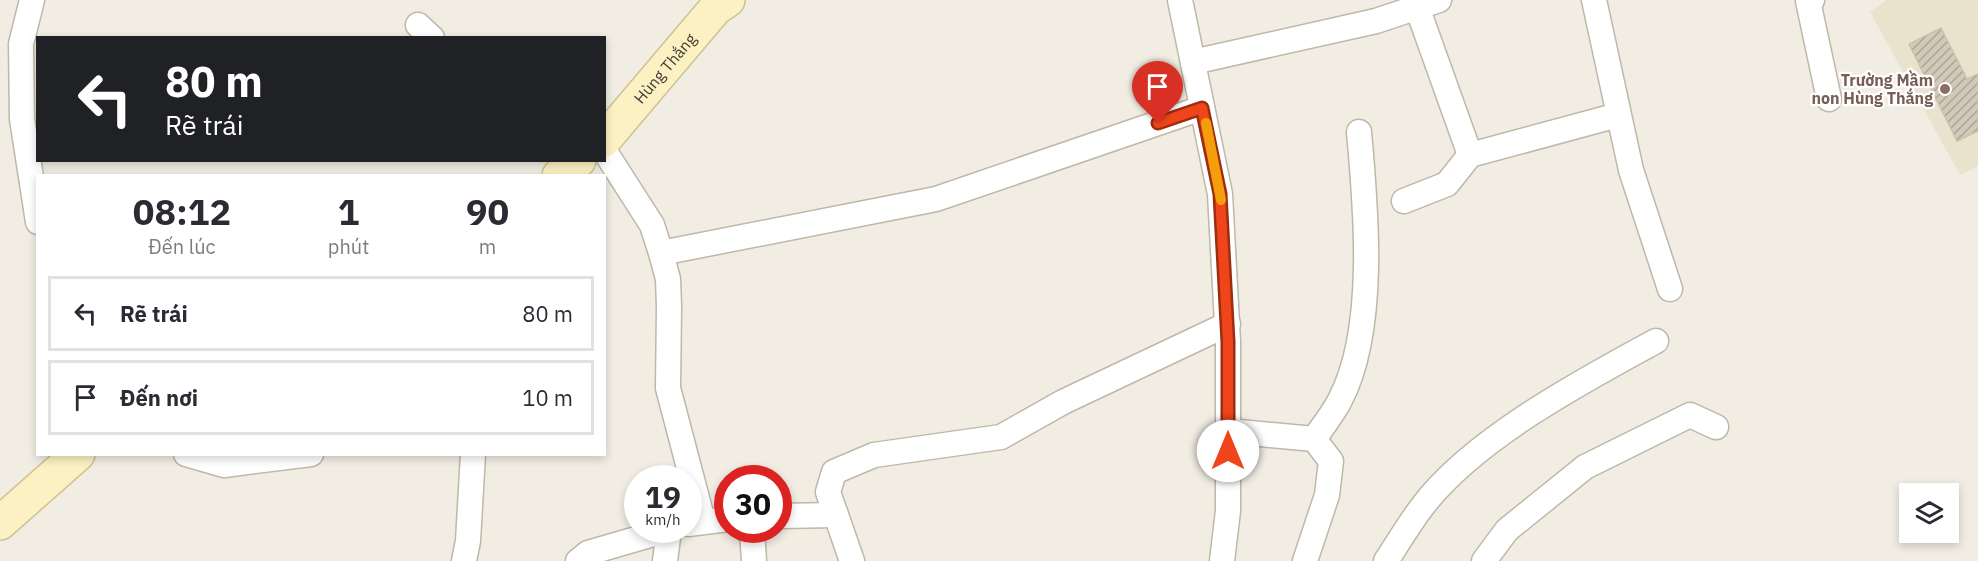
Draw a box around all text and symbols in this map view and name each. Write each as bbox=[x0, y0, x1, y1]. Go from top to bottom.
street label: Hùng Thắng bbox=[629, 29, 701, 108]
text: 80 m bbox=[165, 54, 263, 109]
icon: left bbox=[66, 60, 144, 138]
pin bbox=[1132, 61, 1183, 123]
place label: Trường Mầm non Hùng Thắng bbox=[1812, 69, 1933, 108]
icon: arrive bbox=[1141, 70, 1174, 103]
marker: Trường Mầm non Hùng Thắng bbox=[1938, 82, 1952, 96]
text: Rẽ trái bbox=[165, 107, 244, 142]
text: 08:12 bbox=[133, 188, 231, 235]
text: 1 bbox=[338, 188, 359, 235]
text: 90 bbox=[466, 188, 509, 235]
text: Đến lúc bbox=[148, 233, 216, 260]
text: phút bbox=[328, 233, 369, 260]
text: m bbox=[479, 233, 496, 260]
icon: left bbox=[69, 297, 102, 330]
text: Rẽ trái bbox=[120, 299, 188, 328]
text: 80 m bbox=[522, 299, 573, 328]
icon: arrive bbox=[69, 381, 102, 414]
text: Đến nơi bbox=[120, 383, 198, 412]
text: 10 m bbox=[522, 383, 573, 412]
position arrow bbox=[1196, 419, 1260, 483]
speed limit sign: 30 bbox=[714, 465, 792, 543]
text: 19 bbox=[645, 477, 681, 516]
map controls bbox=[1899, 483, 1959, 543]
button: layers bbox=[1899, 483, 1959, 543]
text: km/h bbox=[645, 510, 681, 529]

